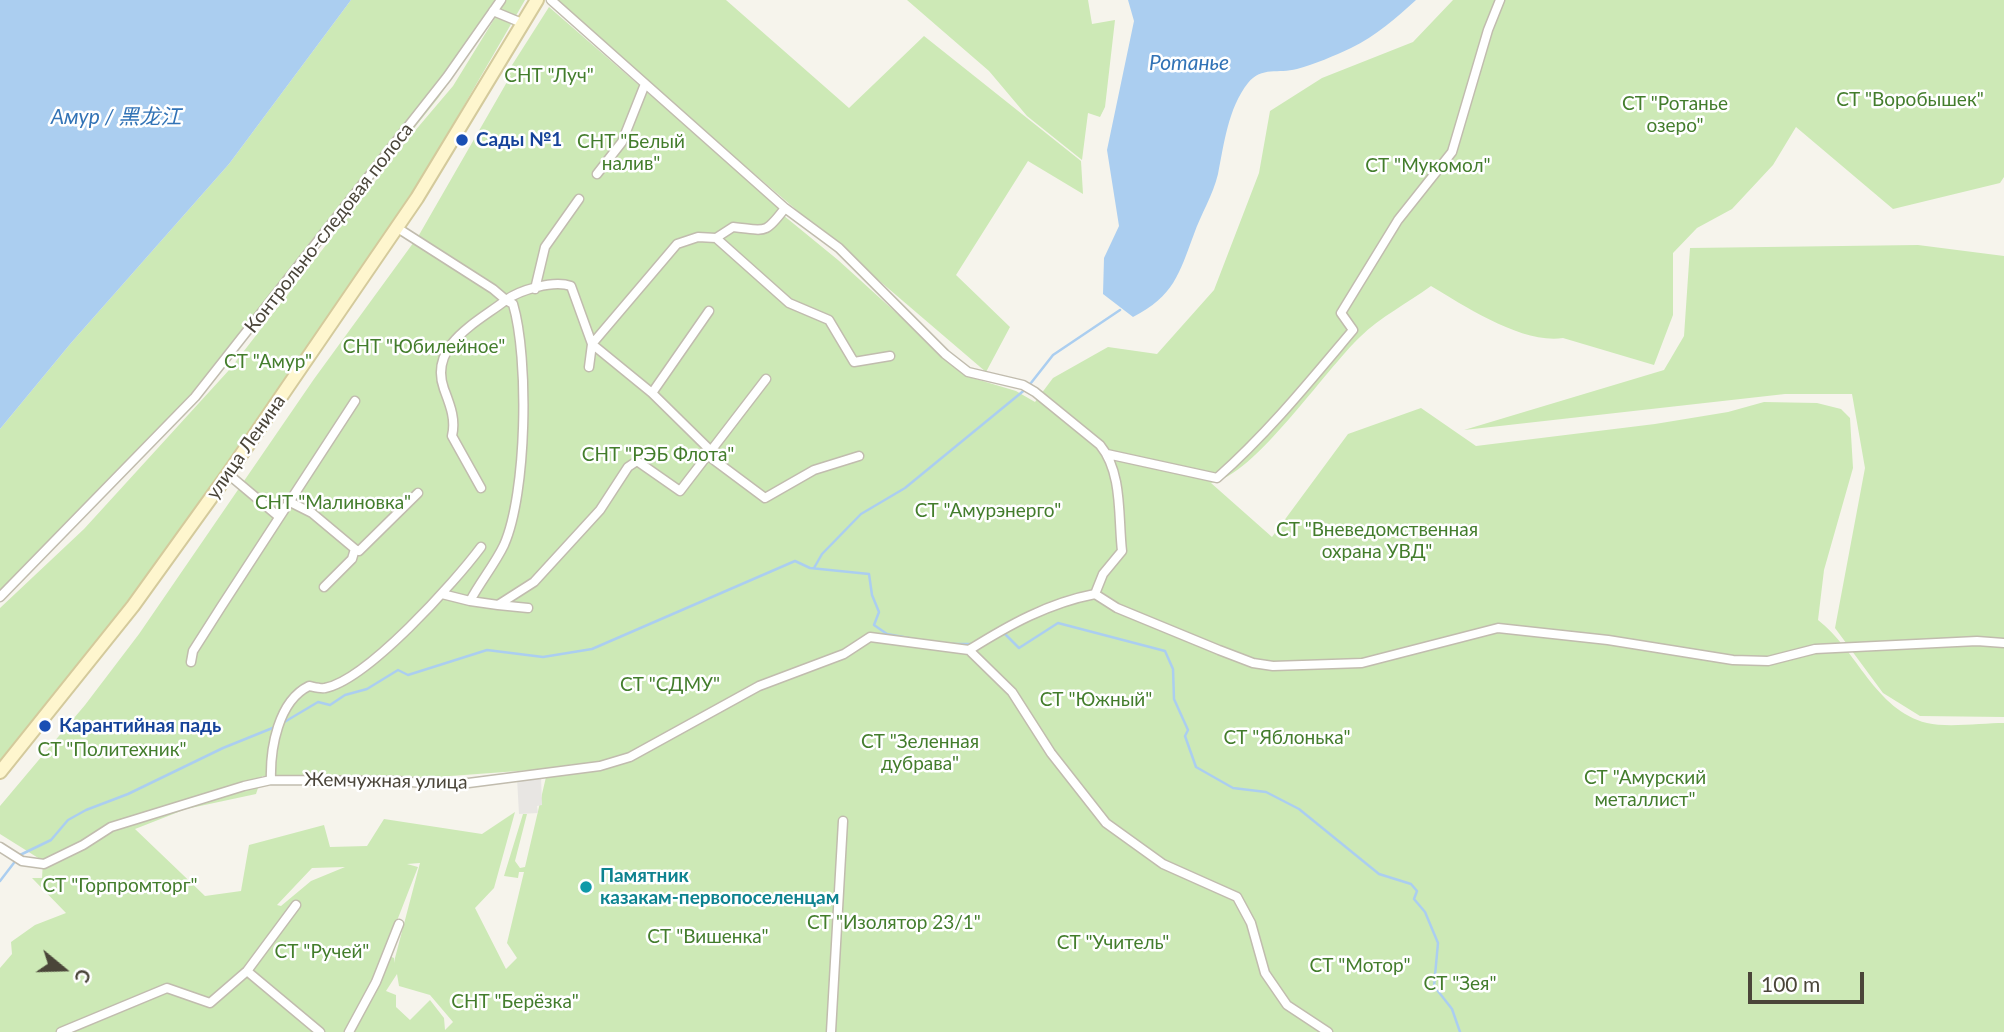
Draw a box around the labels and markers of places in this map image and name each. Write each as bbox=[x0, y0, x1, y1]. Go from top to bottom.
place label: Сады №1 bbox=[476, 129, 562, 151]
marker: Сады №1 bbox=[454, 132, 470, 148]
place label: Карантийная падь bbox=[59, 715, 221, 737]
marker: Карантийная падь bbox=[37, 718, 53, 734]
place label: Памятник казакам-первопоселенцам bbox=[600, 865, 839, 909]
marker: Памятник казакам-первопоселенцам bbox=[578, 879, 594, 895]

